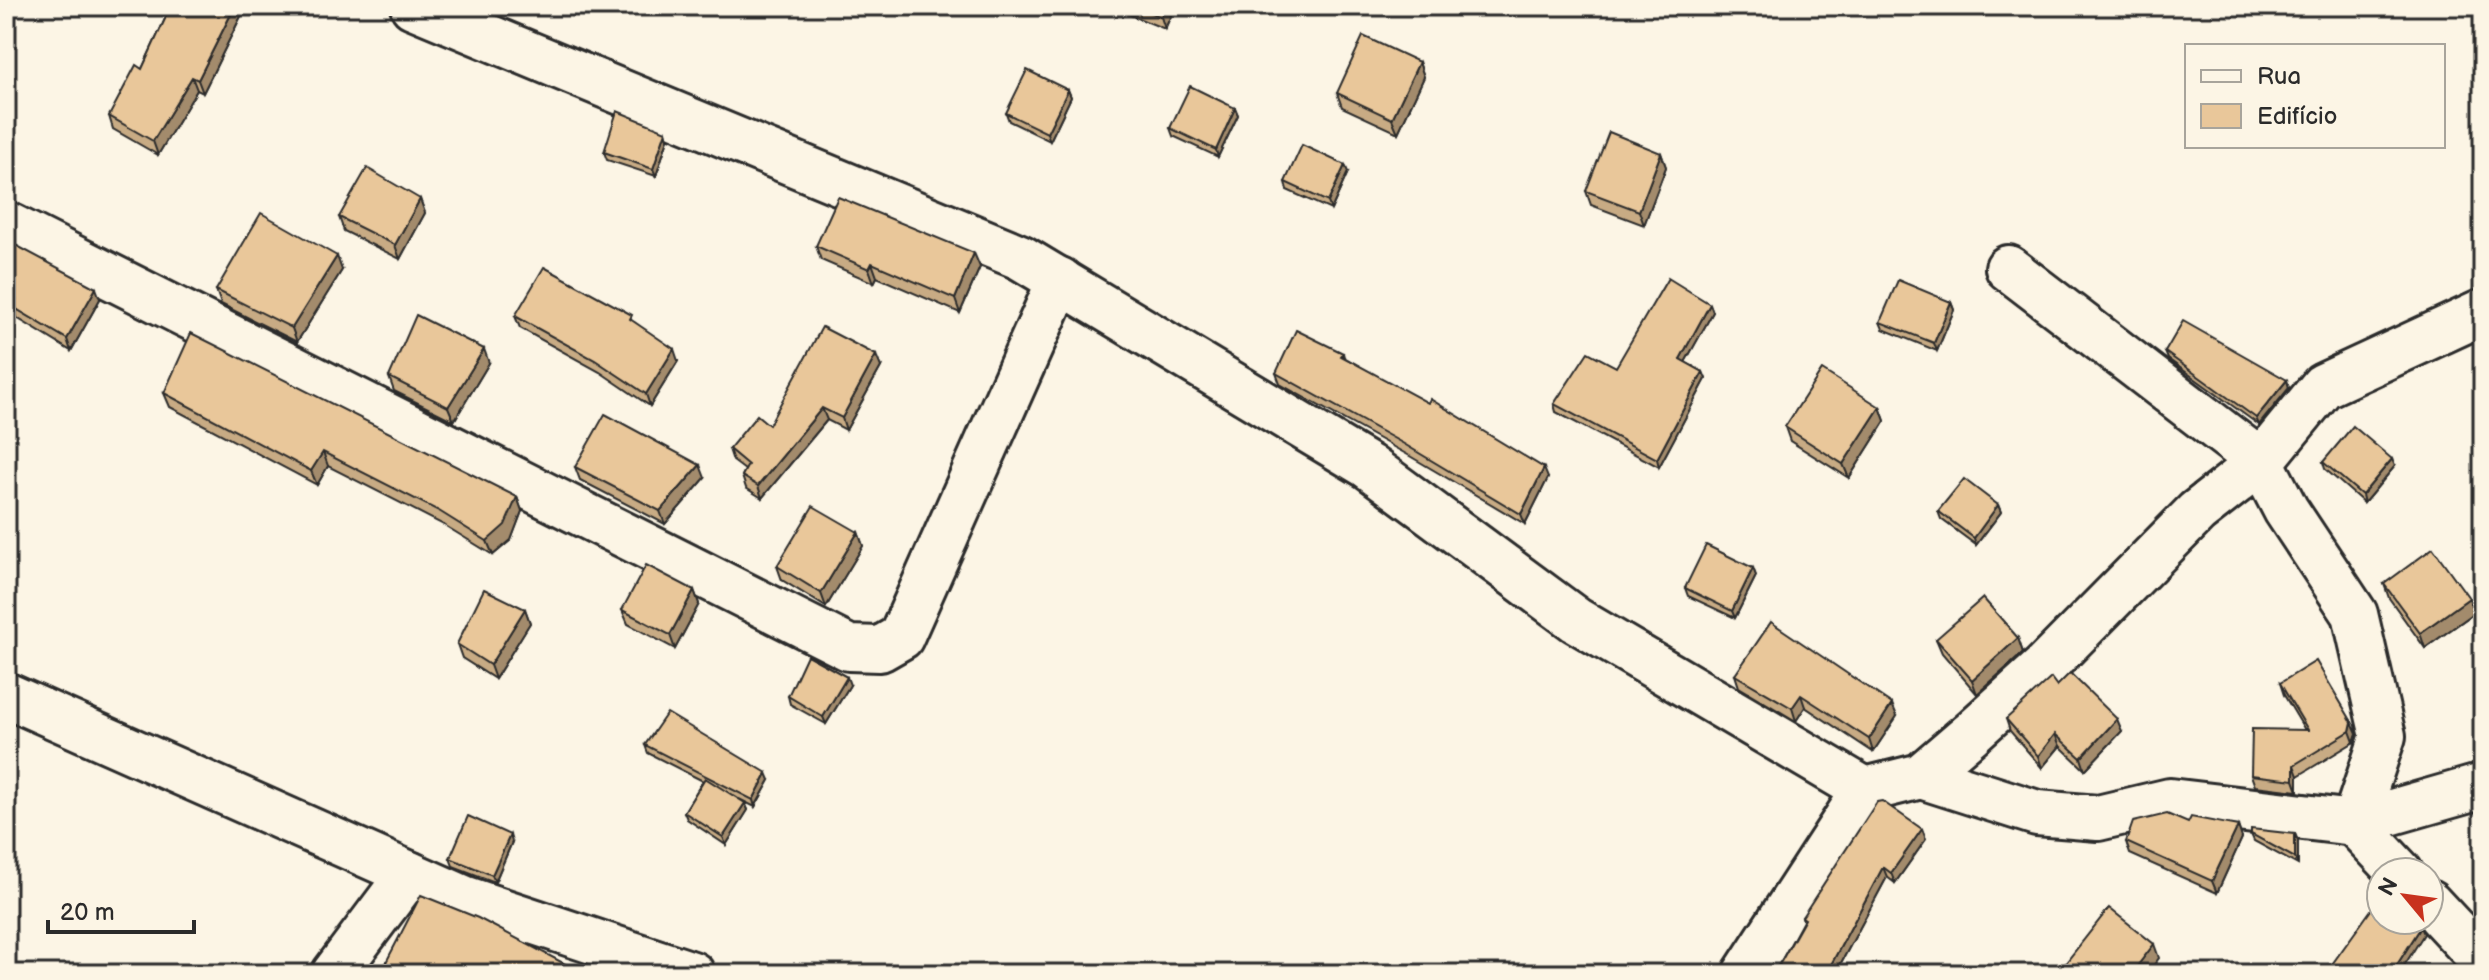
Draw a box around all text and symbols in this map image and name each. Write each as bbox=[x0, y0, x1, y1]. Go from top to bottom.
legend bbox=[2185, 44, 2445, 148]
text: Rua bbox=[2257, 62, 2301, 91]
text: Edifício bbox=[2257, 102, 2337, 131]
north arrow bbox=[2365, 856, 2445, 936]
text: N bbox=[2373, 873, 2405, 901]
scale bar bbox=[48, 884, 194, 934]
text: 20 m bbox=[60, 898, 115, 927]

